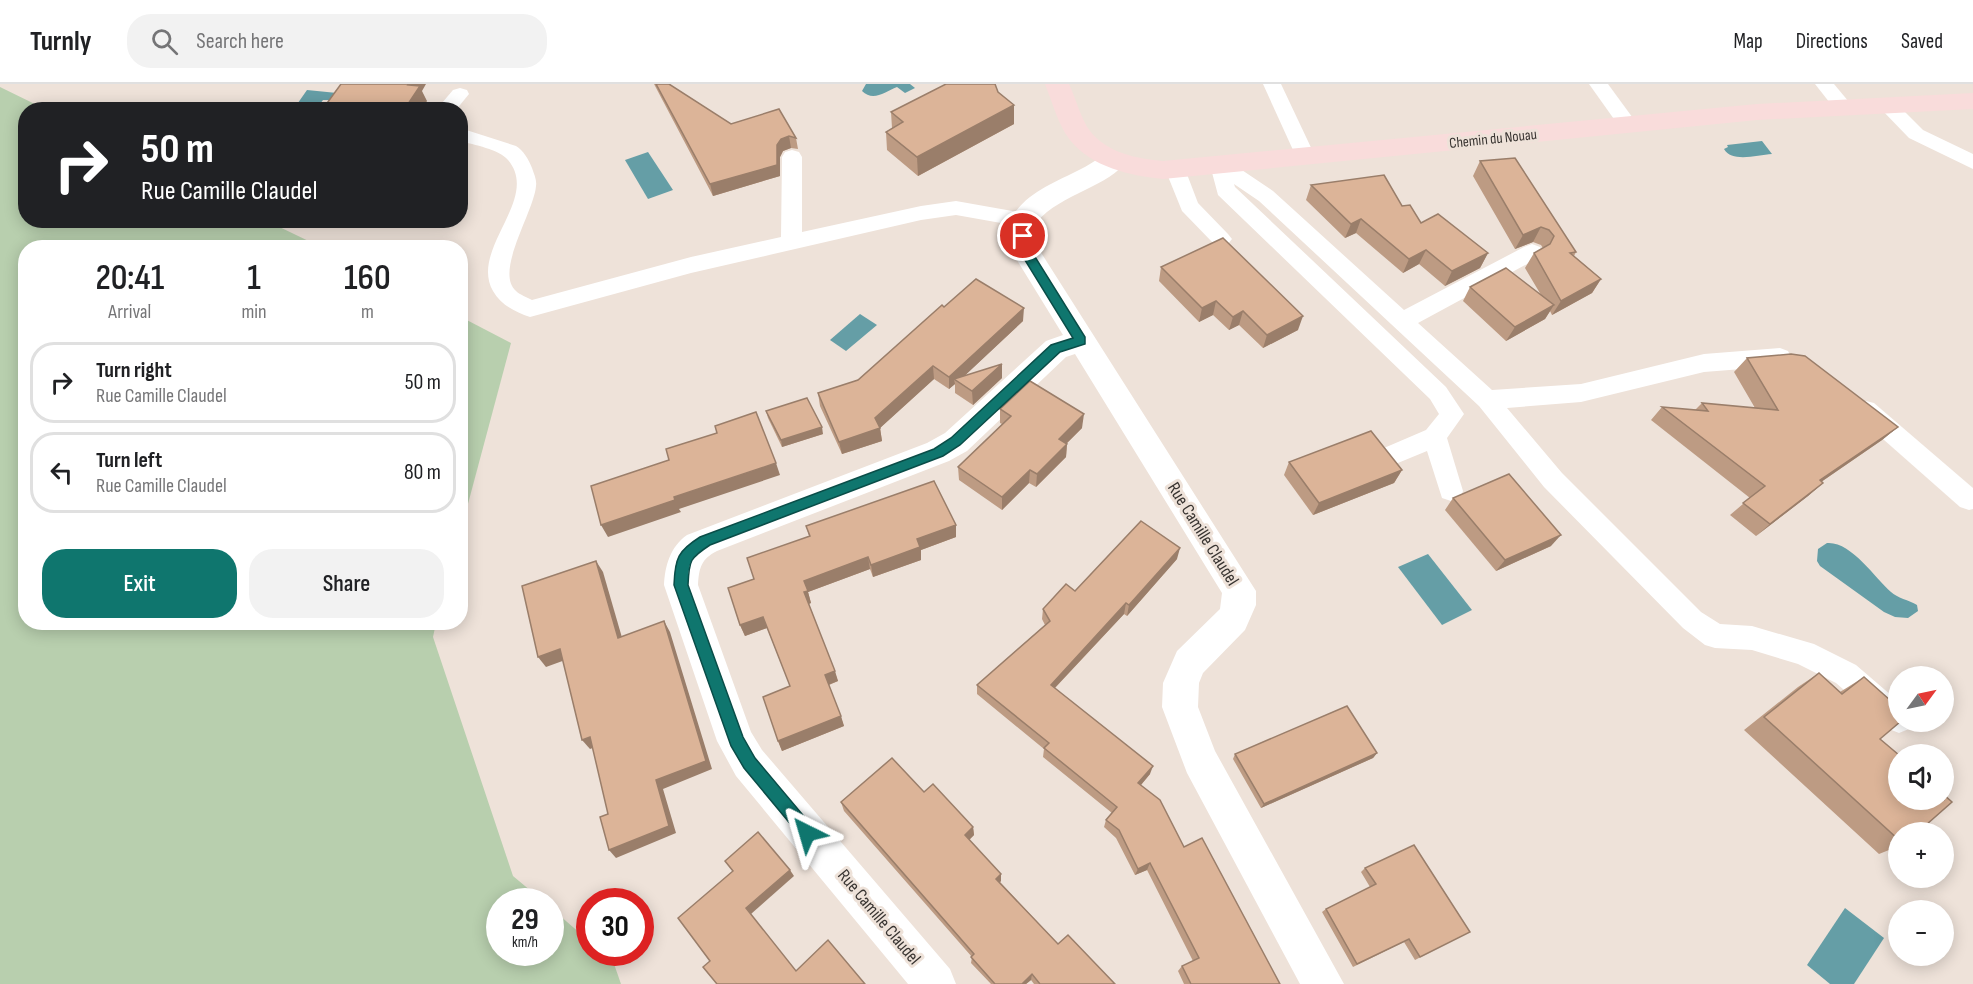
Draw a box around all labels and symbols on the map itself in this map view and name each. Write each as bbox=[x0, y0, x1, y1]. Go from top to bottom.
street label: Chemin du Nouau bbox=[1448, 125, 1538, 153]
pin bbox=[997, 210, 1048, 261]
street label: Rue Camille Claudel bbox=[1163, 479, 1243, 589]
north arrow bbox=[1888, 666, 1954, 732]
position arrow bbox=[775, 801, 839, 865]
street label: Rue Camille Claudel bbox=[833, 865, 925, 969]
speed limit sign: 30 bbox=[576, 888, 654, 966]

